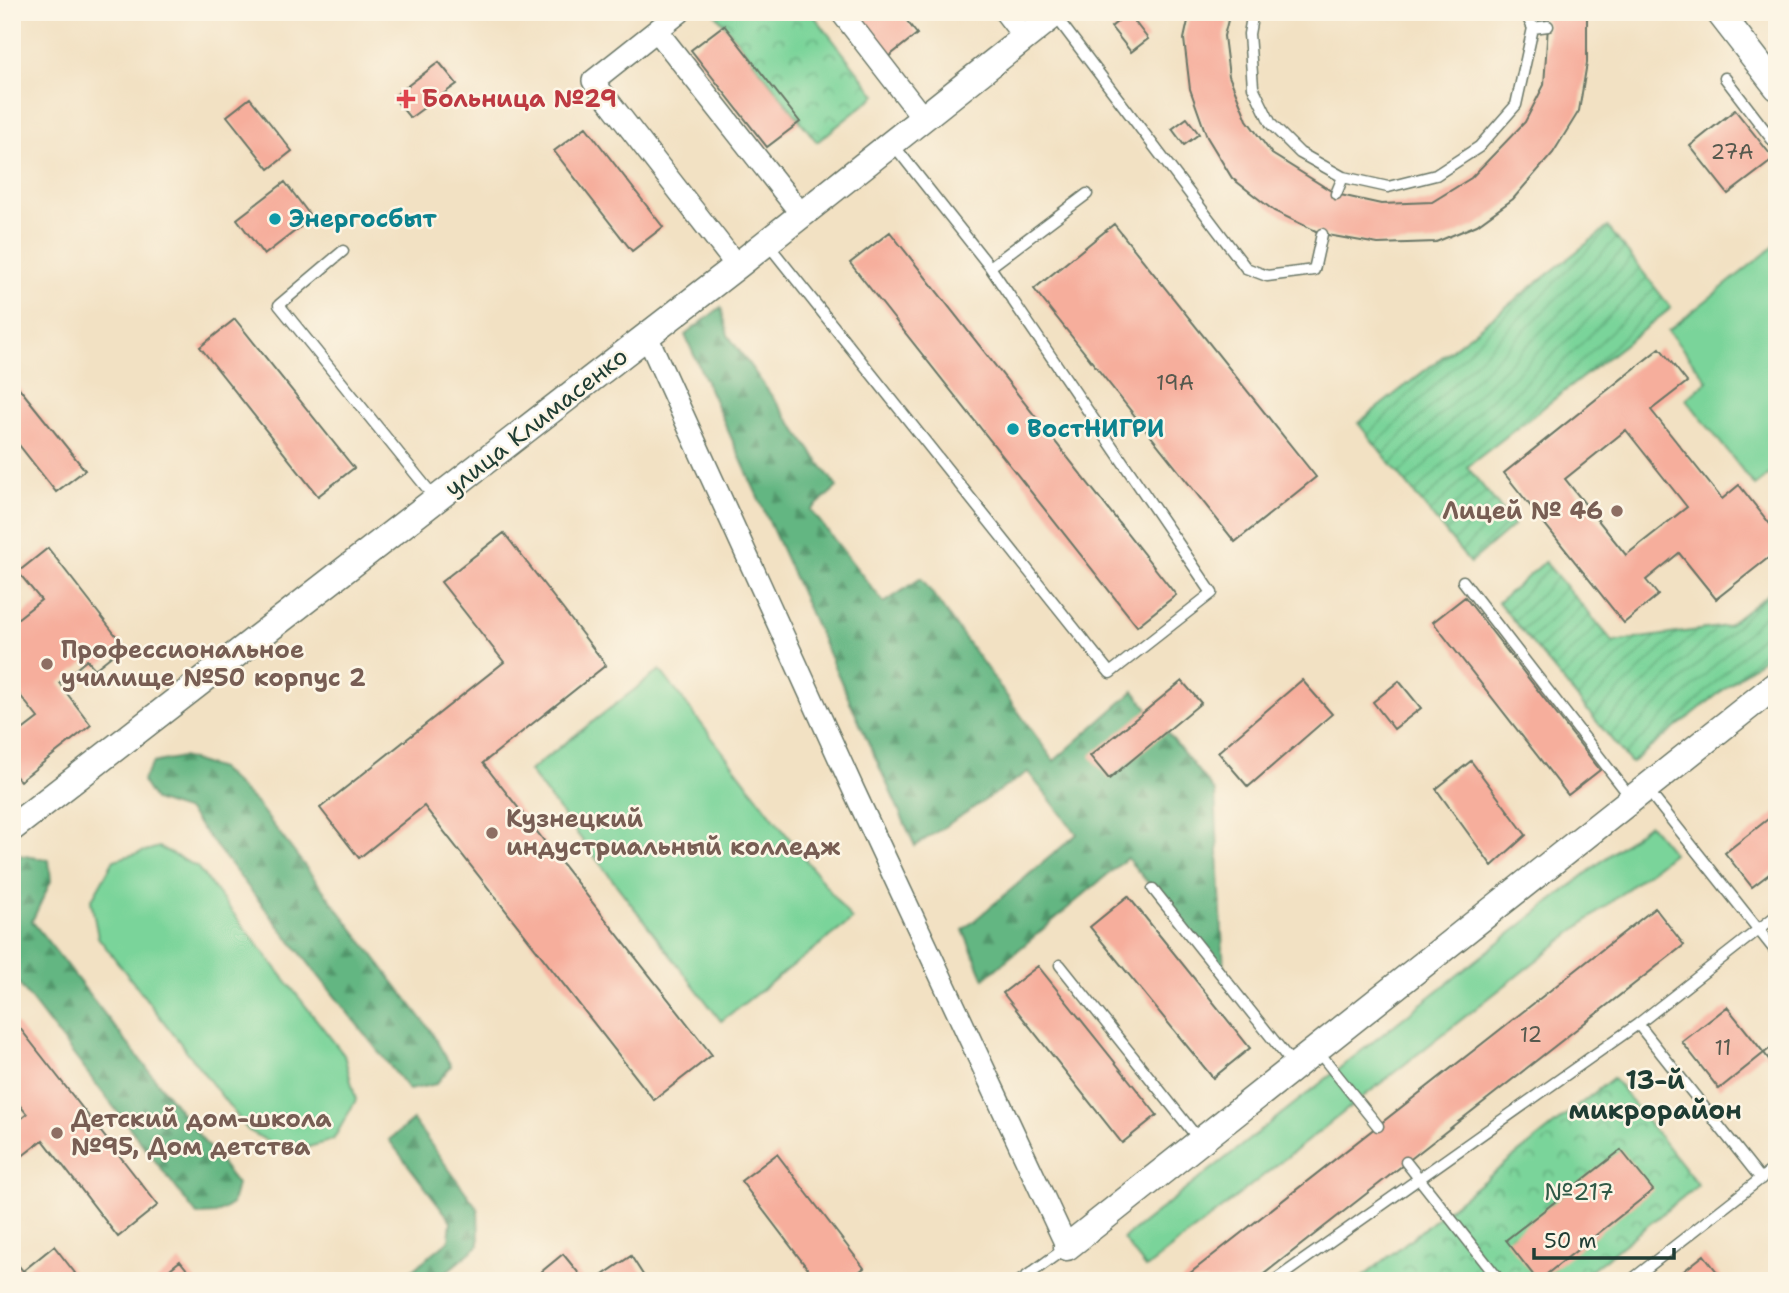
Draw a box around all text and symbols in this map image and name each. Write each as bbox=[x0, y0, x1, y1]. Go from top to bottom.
place label: Больница №29 bbox=[422, 83, 617, 115]
marker: Больница №29 bbox=[396, 89, 416, 109]
house number: 27А bbox=[1710, 138, 1754, 166]
place label: Энергосбыт bbox=[289, 203, 437, 235]
marker: Энергосбыт bbox=[267, 211, 283, 227]
street label: улица Климасенко bbox=[438, 340, 634, 504]
house number: 19А bbox=[1156, 369, 1194, 397]
place label: ВостНИГРИ bbox=[1027, 413, 1164, 445]
marker: ВостНИГРИ bbox=[1005, 421, 1021, 437]
place label: Лицей № 46 bbox=[1442, 495, 1603, 527]
marker: Лицей № 46 bbox=[1609, 503, 1625, 519]
place label: Профессиональное училище №50 корпус 2 bbox=[61, 634, 366, 694]
marker: Профессиональное училище №50 корпус 2 bbox=[39, 656, 55, 672]
place label: Кузнецкий индустриальный колледж bbox=[506, 803, 841, 863]
marker: Кузнецкий индустриальный колледж bbox=[484, 825, 500, 841]
house number: 12 bbox=[1520, 1021, 1542, 1049]
house number: 11 bbox=[1715, 1034, 1731, 1062]
district label: 13-й микрорайон bbox=[1568, 1062, 1742, 1127]
place label: Детский дом-школа №95, Дом детства bbox=[71, 1103, 332, 1163]
marker: Детский дом-школа №95, Дом детства bbox=[49, 1125, 65, 1141]
park label: №217 bbox=[1544, 1176, 1614, 1208]
scale bar bbox=[1534, 1216, 1674, 1260]
text: 50 m bbox=[1544, 1227, 1597, 1255]

